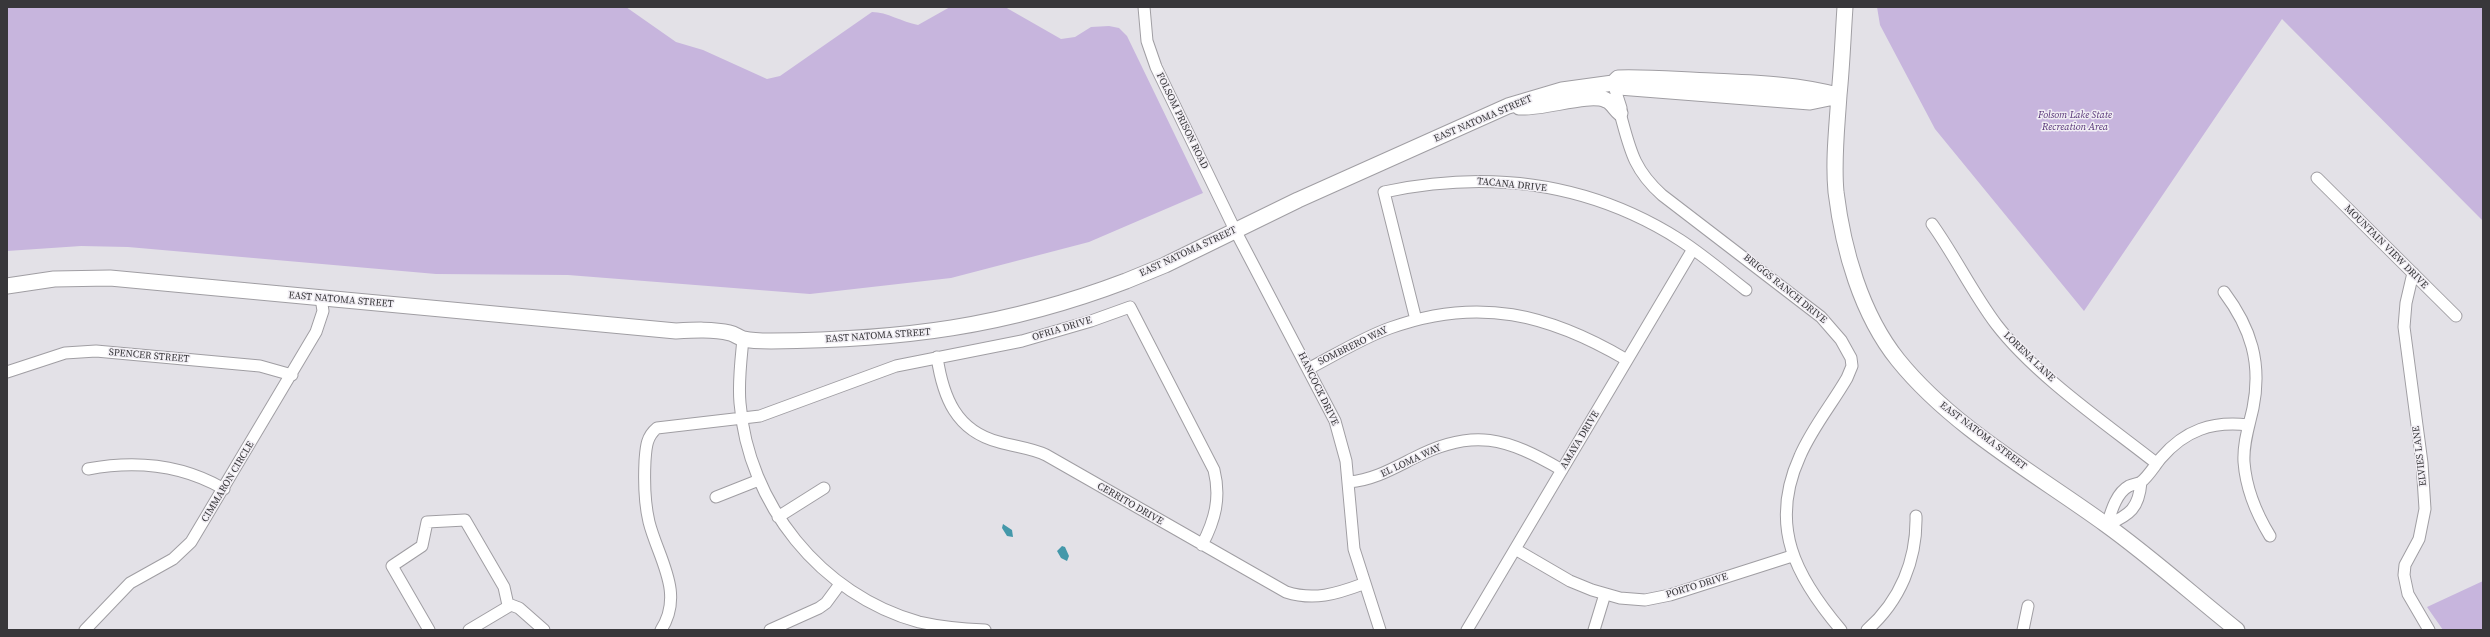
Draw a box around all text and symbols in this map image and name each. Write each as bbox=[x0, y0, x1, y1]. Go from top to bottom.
street label: FOLSOM PRISON ROAD bbox=[1153, 71, 1211, 171]
street label: EAST NATOMA STREET bbox=[1432, 93, 1534, 145]
park label: Folsom Lake State Recreation Area bbox=[2038, 109, 2112, 132]
street label: TACANA DRIVE bbox=[1476, 175, 1548, 195]
street label: MOUNTAIN VIEW DRIVE bbox=[2342, 203, 2430, 291]
street label: EAST NATOMA STREET bbox=[1138, 224, 1238, 280]
street label: BRIGGS RANCH DRIVE bbox=[1741, 252, 1829, 326]
street label: EAST NATOMA STREET bbox=[288, 289, 394, 311]
street label: OFRIA DRIVE bbox=[1031, 314, 1093, 344]
street label: SOMBRERO WAY bbox=[1316, 324, 1390, 368]
street label: EAST NATOMA STREET bbox=[825, 326, 931, 346]
street label: LORENA LANE bbox=[2001, 329, 2057, 385]
street label: SPENCER STREET bbox=[108, 346, 190, 366]
street label: HANCOCK DRIVE bbox=[1295, 350, 1341, 428]
street label: EAST NATOMA STREET bbox=[1937, 399, 2029, 473]
street label: AMAYA DRIVE bbox=[1558, 409, 1602, 471]
street label: ELVIES LANE bbox=[2410, 425, 2430, 487]
street label: CIMMARON CIRCLE bbox=[199, 440, 257, 524]
street label: EL LOMA WAY bbox=[1379, 442, 1443, 480]
street label: CERRITO DRIVE bbox=[1095, 480, 1165, 528]
street label: PORTO DRIVE bbox=[1665, 571, 1729, 601]

